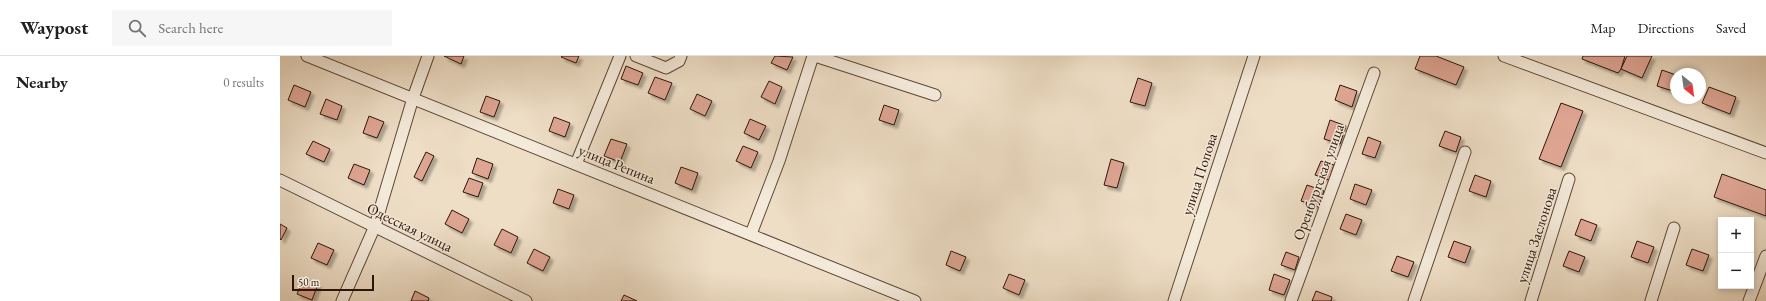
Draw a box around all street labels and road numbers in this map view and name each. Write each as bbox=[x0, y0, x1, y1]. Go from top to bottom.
street label: Оренбургская улица bbox=[1288, 121, 1348, 243]
street label: улица Попова bbox=[1177, 131, 1221, 217]
street label: улица Репина bbox=[576, 140, 658, 188]
street label: улица Заслонова bbox=[1512, 185, 1560, 285]
street label: Одесская улица bbox=[364, 198, 456, 256]

